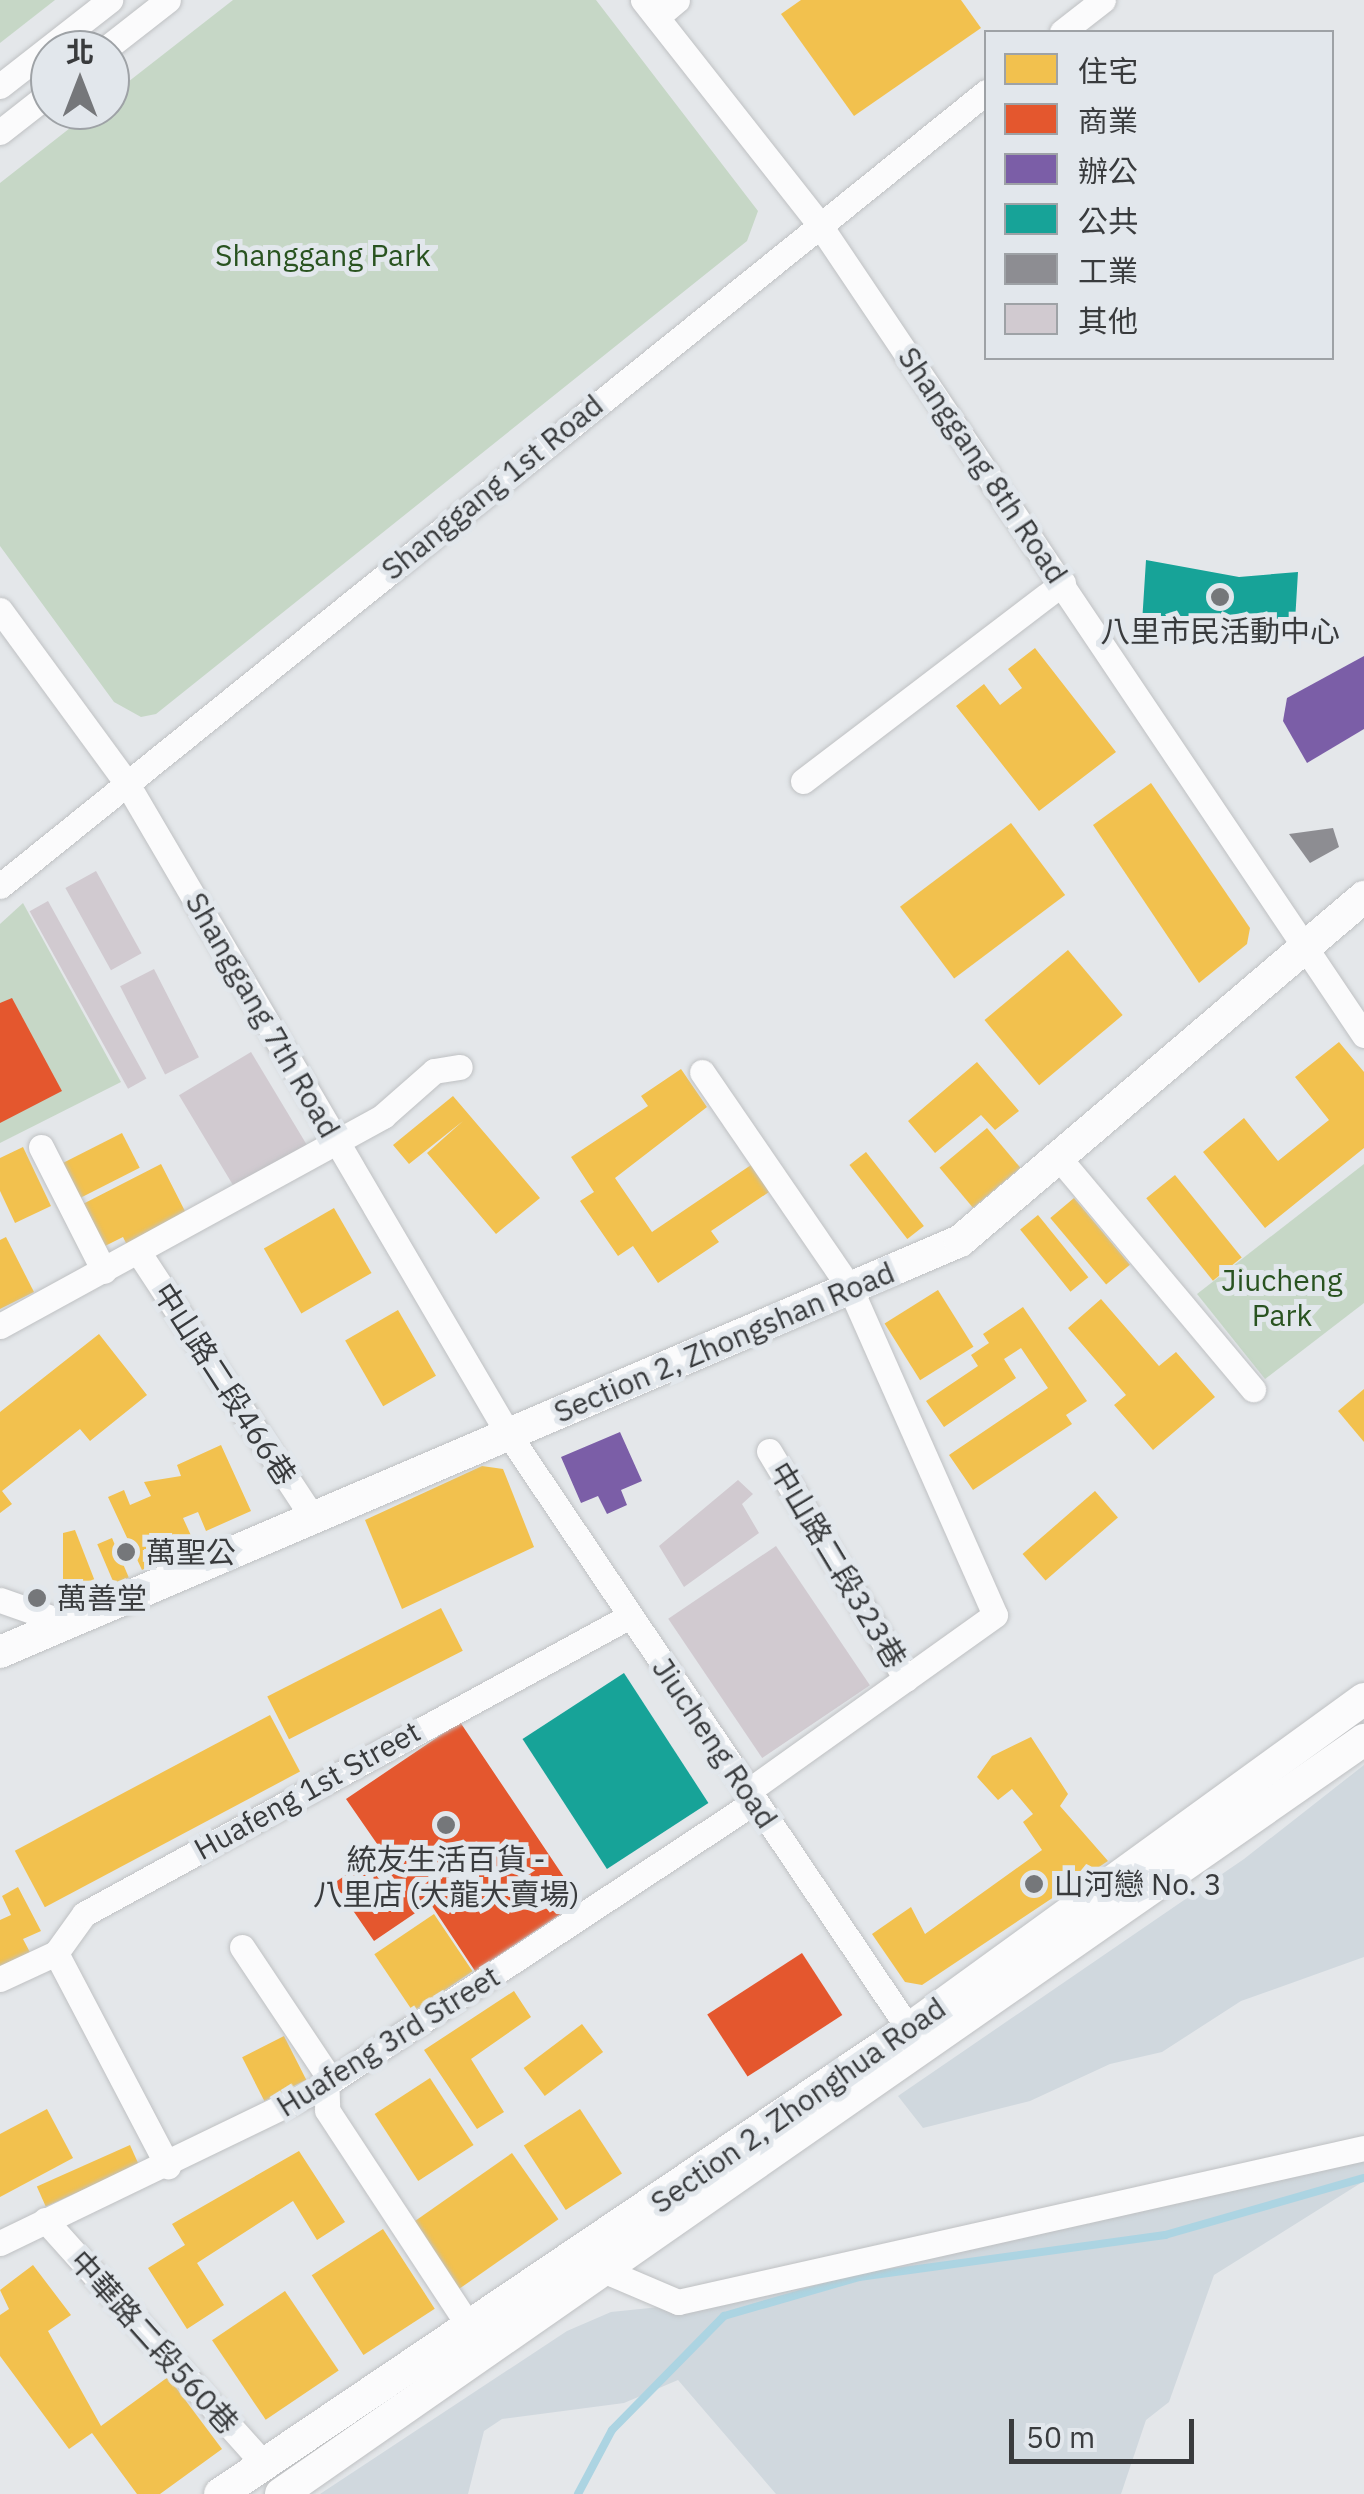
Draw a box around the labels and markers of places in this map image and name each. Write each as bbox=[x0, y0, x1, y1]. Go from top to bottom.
marker: 八里市民活動中心 bbox=[1209, 586, 1231, 608]
place label: 八里市民活動中心 bbox=[1100, 613, 1340, 649]
place label: 萬聖公 bbox=[146, 1534, 236, 1570]
marker: 萬聖公 bbox=[115, 1541, 137, 1563]
place label: 萬善堂 bbox=[57, 1580, 147, 1616]
marker: 萬善堂 bbox=[26, 1587, 48, 1609]
marker: 統友生活百貨 - 八里店 (大龍大賣場) bbox=[435, 1814, 457, 1836]
place label: 統友生活百貨 - 八里店 (大龍大賣場) bbox=[312, 1841, 580, 1912]
place label: 山河戀 No. 3 bbox=[1054, 1866, 1222, 1902]
marker: 山河戀 No. 3 bbox=[1023, 1873, 1045, 1895]

